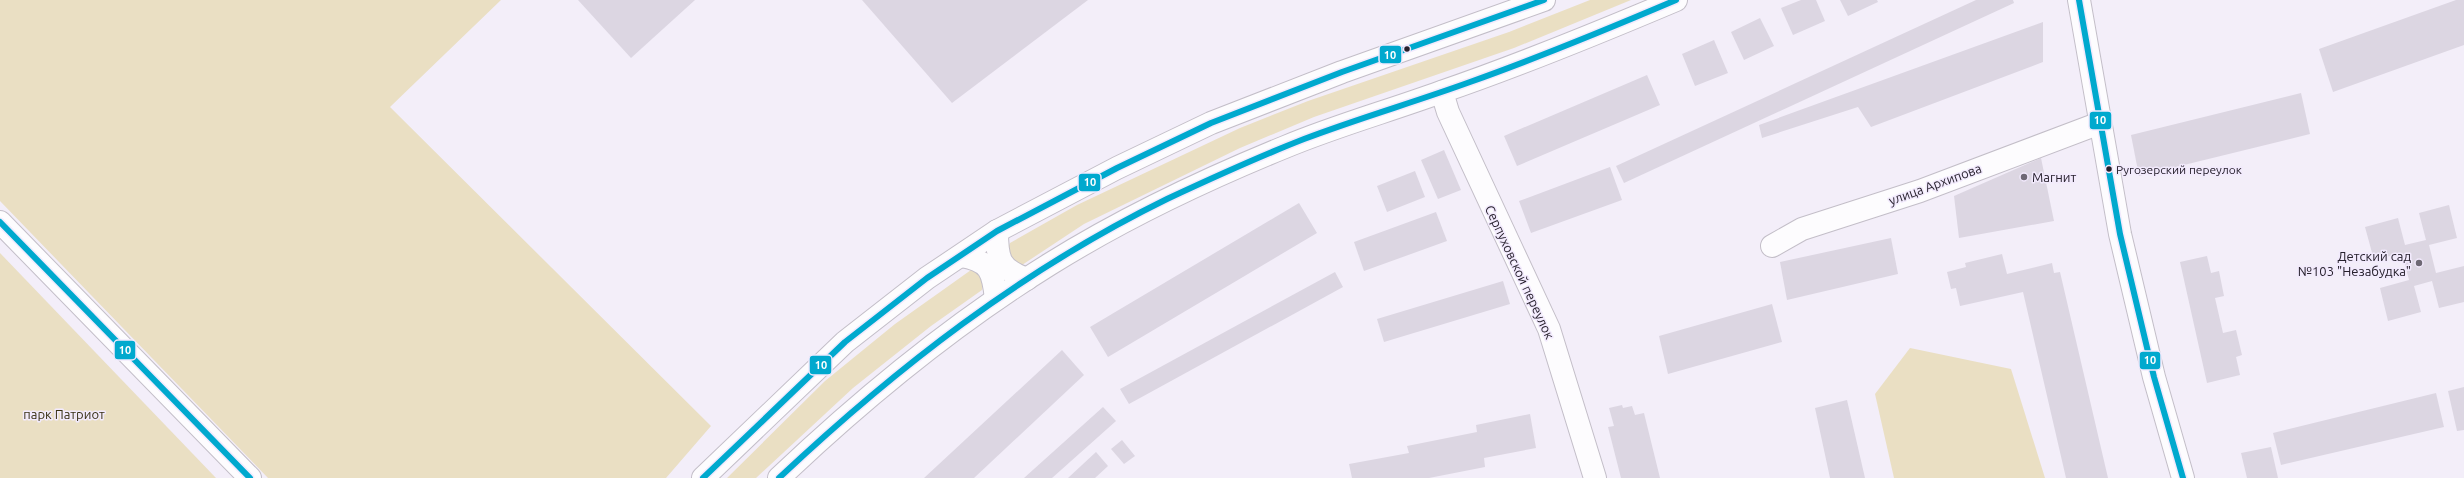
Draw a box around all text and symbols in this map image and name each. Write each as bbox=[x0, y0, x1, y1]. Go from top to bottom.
unlabelled marker bbox=[1402, 44, 1412, 54]
line badge: 10 bbox=[1379, 45, 1402, 64]
text: 10 bbox=[1384, 49, 1396, 61]
line badge: 10 bbox=[2089, 111, 2112, 130]
text: 10 bbox=[2094, 114, 2106, 126]
street label: улица Архипова bbox=[1887, 161, 1983, 207]
place label: Ругозерский переулок bbox=[2116, 163, 2242, 176]
marker: Ругозерский переулок bbox=[2104, 164, 2114, 174]
place label: Магнит bbox=[2032, 170, 2077, 184]
marker: Магнит bbox=[2019, 172, 2029, 182]
line badge: 10 bbox=[1078, 173, 1101, 192]
text: 10 bbox=[1084, 176, 1096, 188]
street label: Серпуховской переулок bbox=[1483, 203, 1557, 341]
place label: Детский сад №103 "Незабудка" bbox=[2298, 249, 2411, 278]
marker: Детский сад №103 "Незабудка" bbox=[2414, 258, 2424, 268]
line badge: 10 bbox=[114, 340, 136, 360]
text: 10 bbox=[119, 344, 131, 356]
line badge: 10 bbox=[2139, 351, 2161, 370]
text: 10 bbox=[2144, 354, 2156, 366]
line badge: 10 bbox=[809, 355, 832, 375]
text: 10 bbox=[815, 359, 827, 371]
park label: парк Патриот bbox=[23, 407, 105, 421]

